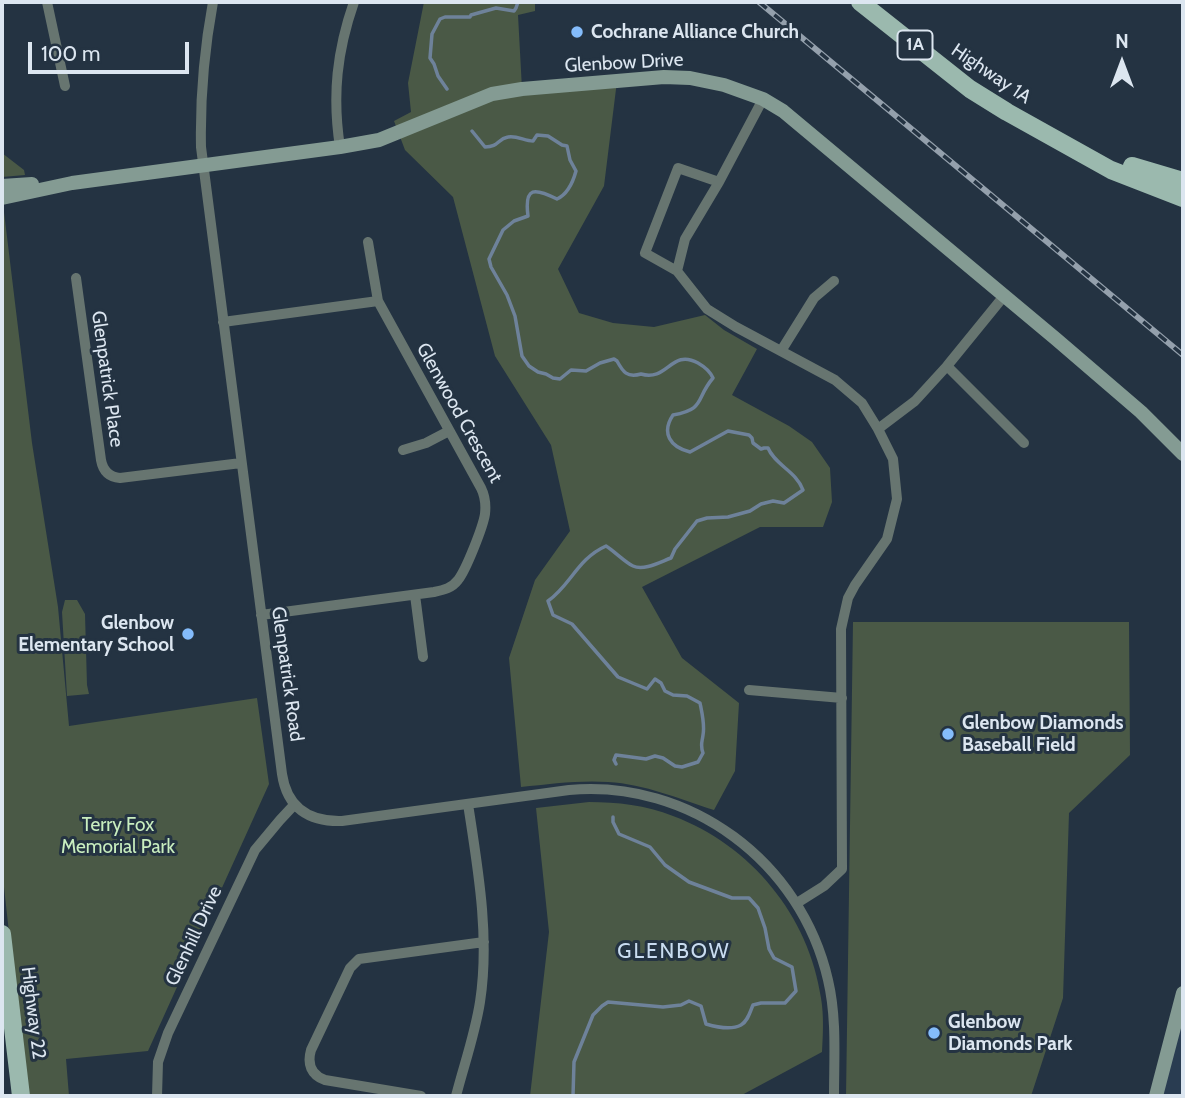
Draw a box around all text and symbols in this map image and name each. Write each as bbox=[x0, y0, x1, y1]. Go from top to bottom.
place label: Cochrane Alliance Church bbox=[591, 21, 799, 43]
marker: Cochrane Alliance Church bbox=[569, 24, 585, 40]
scale bar bbox=[32, 28, 192, 72]
north arrow bbox=[1087, 28, 1157, 98]
text: N bbox=[1115, 30, 1129, 53]
road number: 1A bbox=[898, 31, 932, 60]
street label: Highway 1A bbox=[947, 39, 1035, 109]
text: 100 m bbox=[41, 41, 100, 66]
street label: Glenbow Drive bbox=[564, 49, 684, 77]
street label: Glenpatrick Place bbox=[86, 309, 128, 449]
street label: Glenwood Crescent bbox=[411, 339, 507, 487]
street label: Glenpatrick Road bbox=[266, 605, 308, 743]
place label: Glenbow Elementary School bbox=[18, 612, 174, 656]
marker: Glenbow Elementary School bbox=[180, 626, 196, 642]
place label: Glenbow Diamonds Baseball Field bbox=[962, 712, 1124, 756]
marker: Glenbow Diamonds Baseball Field bbox=[940, 726, 956, 742]
park label: Terry Fox Memorial Park bbox=[61, 814, 175, 858]
street label: Glenhill Drive bbox=[161, 882, 227, 990]
district label: GLENBOW bbox=[618, 939, 730, 965]
street label: Highway 22 bbox=[16, 965, 50, 1061]
place label: Glenbow Diamonds Park bbox=[948, 1011, 1073, 1055]
marker: Glenbow Diamonds Park bbox=[926, 1025, 942, 1041]

